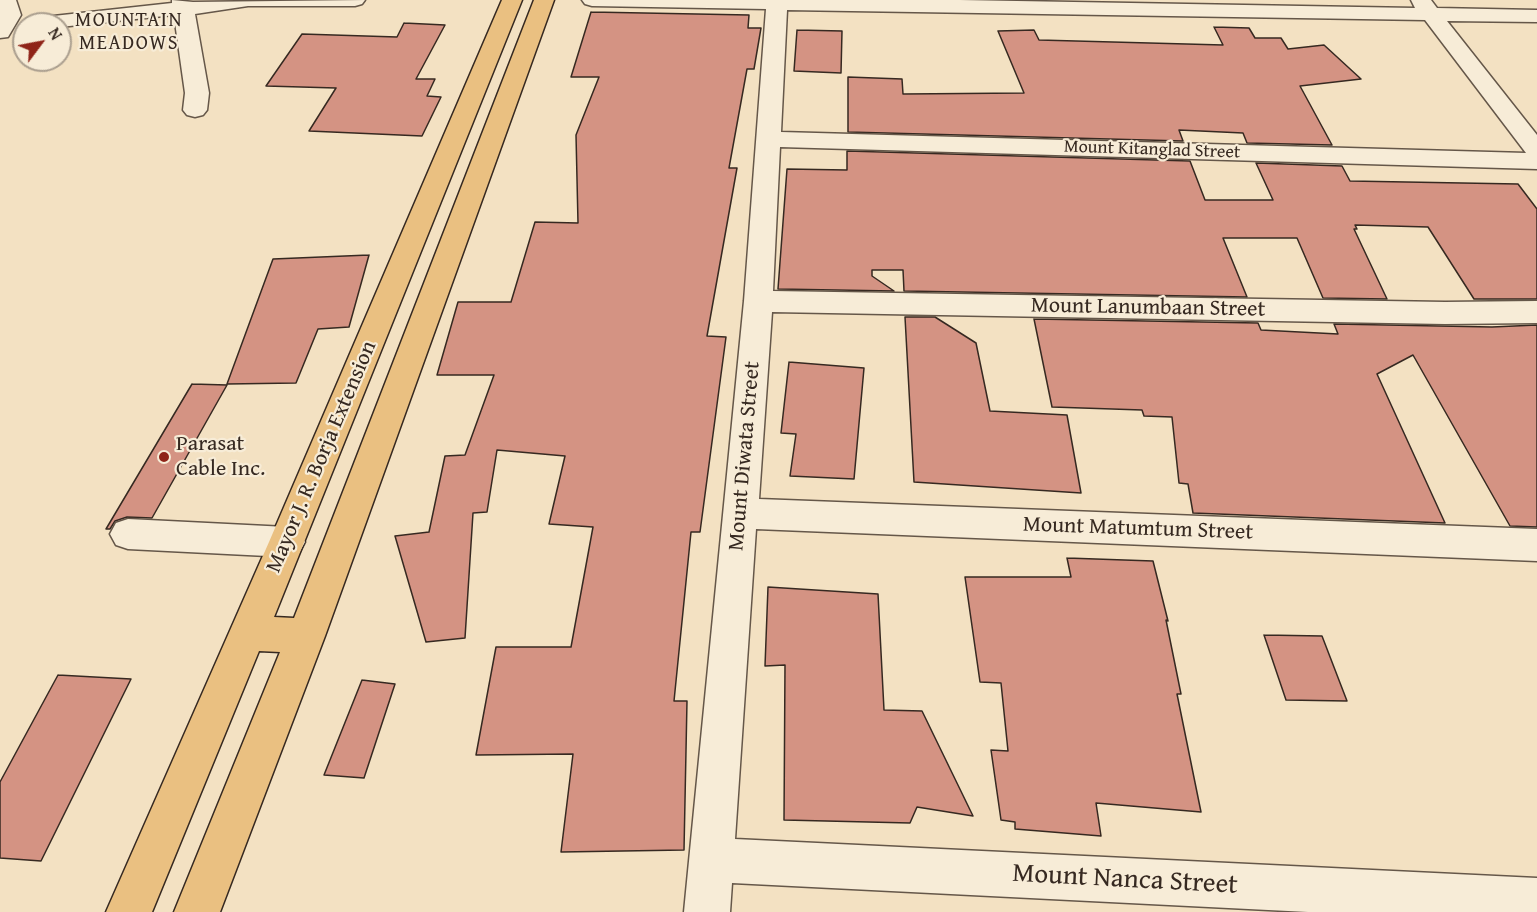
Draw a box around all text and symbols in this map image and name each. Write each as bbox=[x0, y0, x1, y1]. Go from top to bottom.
district label: MOUNTAIN MEADOWS bbox=[75, 9, 183, 56]
north arrow bbox=[12, 12, 72, 72]
text: N bbox=[43, 23, 69, 44]
street label: Mount Kitanglad Street bbox=[1063, 136, 1241, 164]
street label: Mount Lanumbaan Street bbox=[1031, 293, 1265, 323]
street label: Mayor J. R. Borja Extension bbox=[261, 337, 383, 577]
street label: Mount Diwata Street bbox=[724, 360, 766, 552]
place label: Parasat Cable Inc. bbox=[176, 431, 265, 482]
marker: Parasat Cable Inc. bbox=[157, 450, 171, 464]
street label: Mount Matumtum Street bbox=[1022, 512, 1254, 546]
street label: Mount Nanca Street bbox=[1011, 858, 1239, 902]

